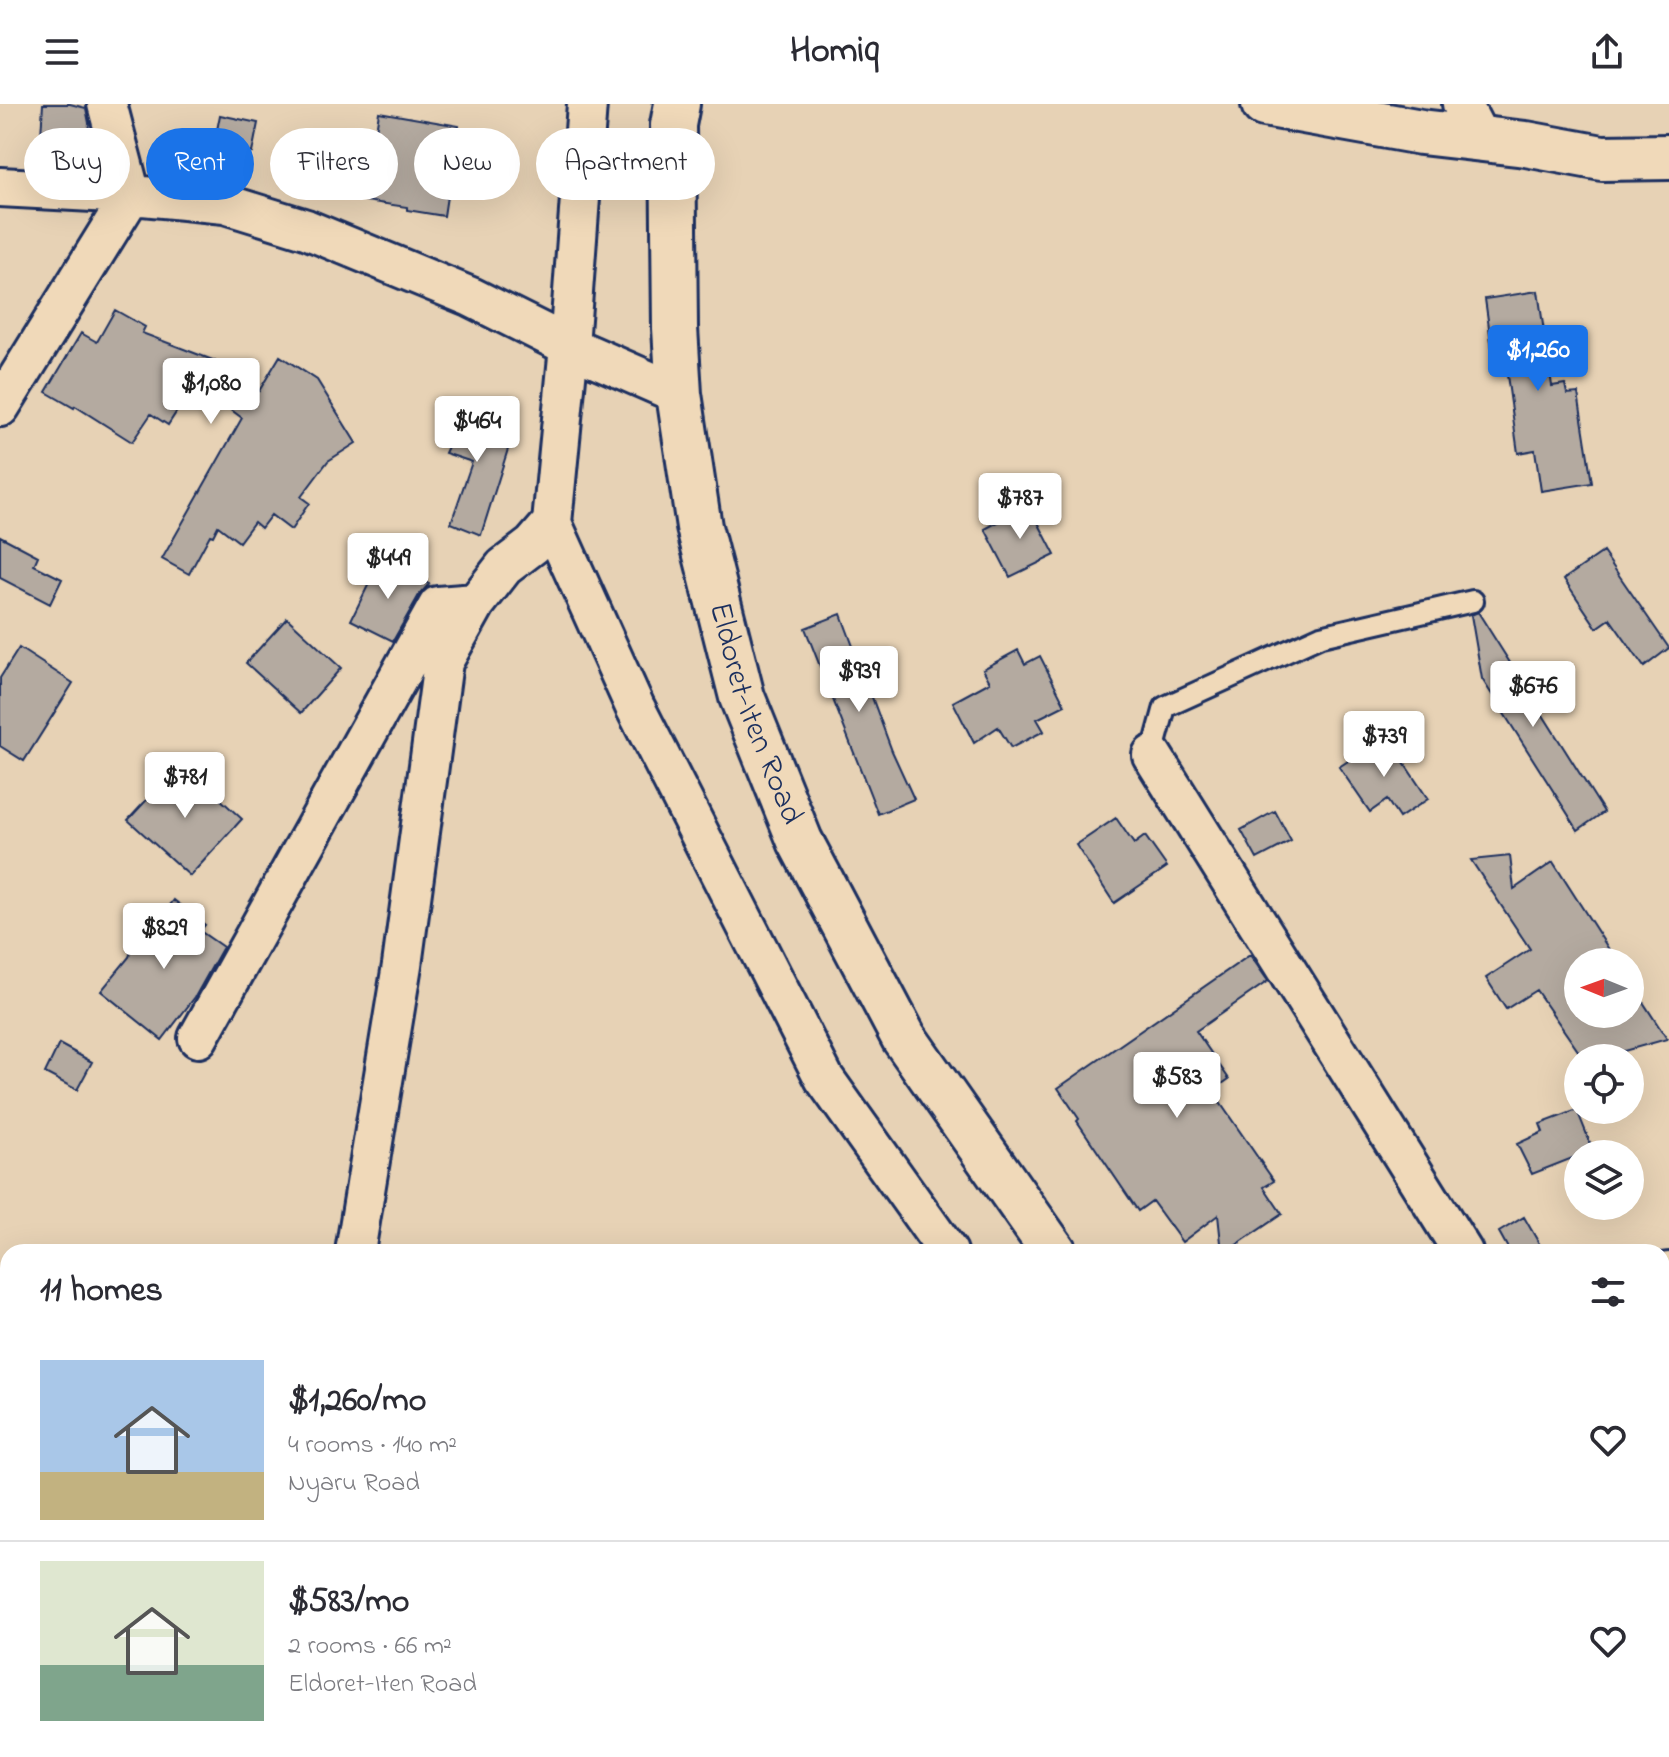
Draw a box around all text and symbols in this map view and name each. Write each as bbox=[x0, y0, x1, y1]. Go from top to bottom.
text: Homiq bbox=[790, 26, 879, 79]
icon: menu bbox=[40, 30, 84, 74]
icon: share bbox=[1585, 30, 1629, 74]
chip: Buy bbox=[24, 128, 130, 200]
chip: Rent bbox=[146, 128, 254, 200]
chip: Filters bbox=[270, 128, 398, 200]
chip: New bbox=[414, 128, 520, 200]
chip: Apartment bbox=[536, 128, 715, 200]
pin: $1,260 bbox=[1473, 325, 1603, 393]
text: $1,260 bbox=[1506, 332, 1570, 370]
pin: $1,080 bbox=[146, 358, 276, 426]
text: $1,080 bbox=[181, 365, 241, 403]
pin: $464 bbox=[430, 396, 524, 464]
text: $464 bbox=[453, 403, 501, 441]
pin: $787 bbox=[973, 473, 1067, 541]
text: $787 bbox=[997, 480, 1043, 518]
pin: $449 bbox=[341, 533, 435, 601]
text: $449 bbox=[366, 540, 410, 578]
street label: Eldoret-Iten Road bbox=[696, 598, 815, 832]
pin: $939 bbox=[812, 646, 906, 714]
text: $939 bbox=[838, 653, 880, 691]
pin: $676 bbox=[1486, 661, 1580, 729]
text: $676 bbox=[1508, 668, 1558, 706]
pin: $739 bbox=[1337, 711, 1431, 779]
text: $739 bbox=[1361, 718, 1407, 756]
pin: $781 bbox=[138, 752, 232, 820]
text: $781 bbox=[163, 759, 207, 797]
pin: $829 bbox=[117, 903, 211, 971]
text: $829 bbox=[141, 910, 187, 948]
north arrow bbox=[1564, 948, 1644, 1028]
map controls bbox=[1564, 948, 1644, 1220]
button: locate bbox=[1564, 1044, 1644, 1124]
pin: $583 bbox=[1130, 1052, 1224, 1120]
text: $583 bbox=[1151, 1059, 1203, 1097]
button: layers bbox=[1564, 1140, 1644, 1220]
text: 11 homes bbox=[40, 1267, 163, 1317]
icon: filters bbox=[1586, 1270, 1630, 1314]
text: $1,260/mo bbox=[288, 1377, 426, 1427]
icon: home bbox=[104, 1392, 200, 1488]
icon: heart bbox=[1586, 1418, 1630, 1462]
text: 4 rooms · 140 m² bbox=[288, 1427, 457, 1465]
text: Nyaru Road bbox=[288, 1465, 420, 1503]
text: $583/mo bbox=[288, 1578, 409, 1628]
icon: home bbox=[104, 1593, 200, 1689]
icon: heart bbox=[1586, 1619, 1630, 1663]
text: 2 rooms · 66 m² bbox=[288, 1628, 452, 1666]
text: Eldoret-Iten Road bbox=[288, 1666, 477, 1704]

